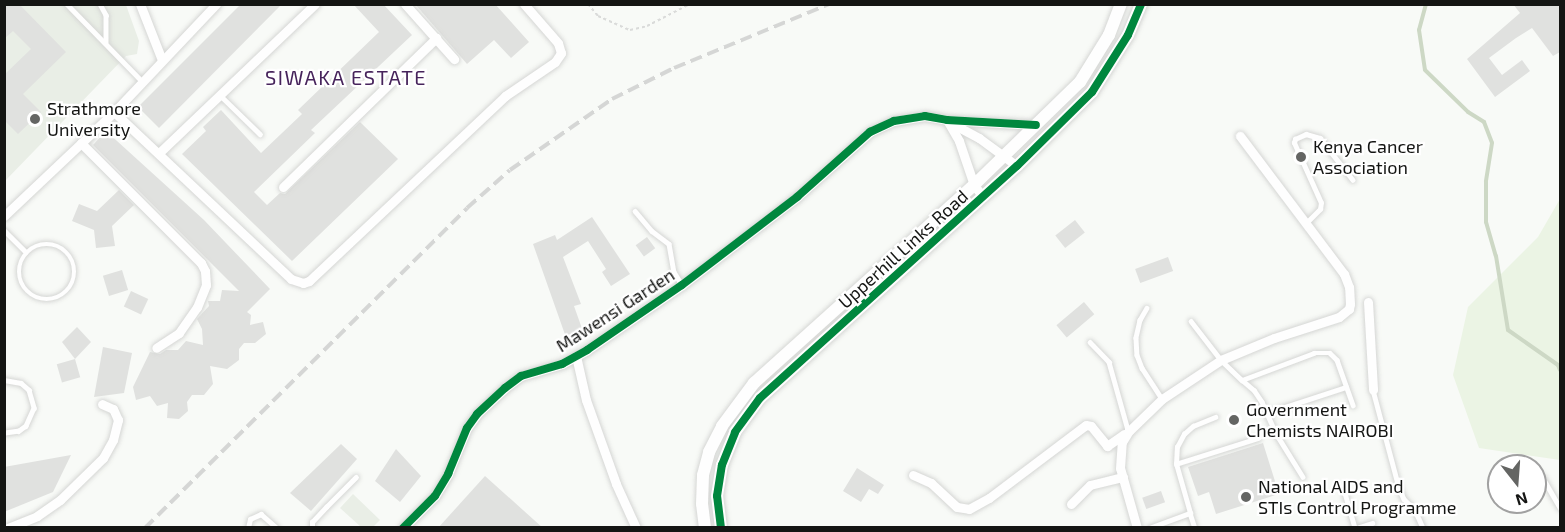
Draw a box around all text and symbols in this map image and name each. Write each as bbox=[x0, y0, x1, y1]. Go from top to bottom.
district label: SIWAKA ESTATE bbox=[265, 65, 427, 89]
place label: Strathmore University bbox=[47, 98, 141, 140]
marker: Strathmore University bbox=[28, 112, 42, 126]
place label: Kenya Cancer Association bbox=[1313, 136, 1423, 178]
marker: Kenya Cancer Association bbox=[1294, 150, 1308, 164]
street label: Upperhill Links Road bbox=[834, 185, 972, 313]
street label: Mawensi Garden bbox=[552, 264, 678, 356]
place label: Government Chemists NAIROBI bbox=[1246, 399, 1393, 442]
marker: Government Chemists NAIROBI bbox=[1227, 413, 1241, 427]
north arrow bbox=[1487, 454, 1547, 514]
place label: National AIDS and STIs Control Programme bbox=[1258, 476, 1457, 518]
text: N bbox=[1514, 489, 1530, 511]
marker: National AIDS and STIs Control Programme bbox=[1239, 490, 1253, 504]

